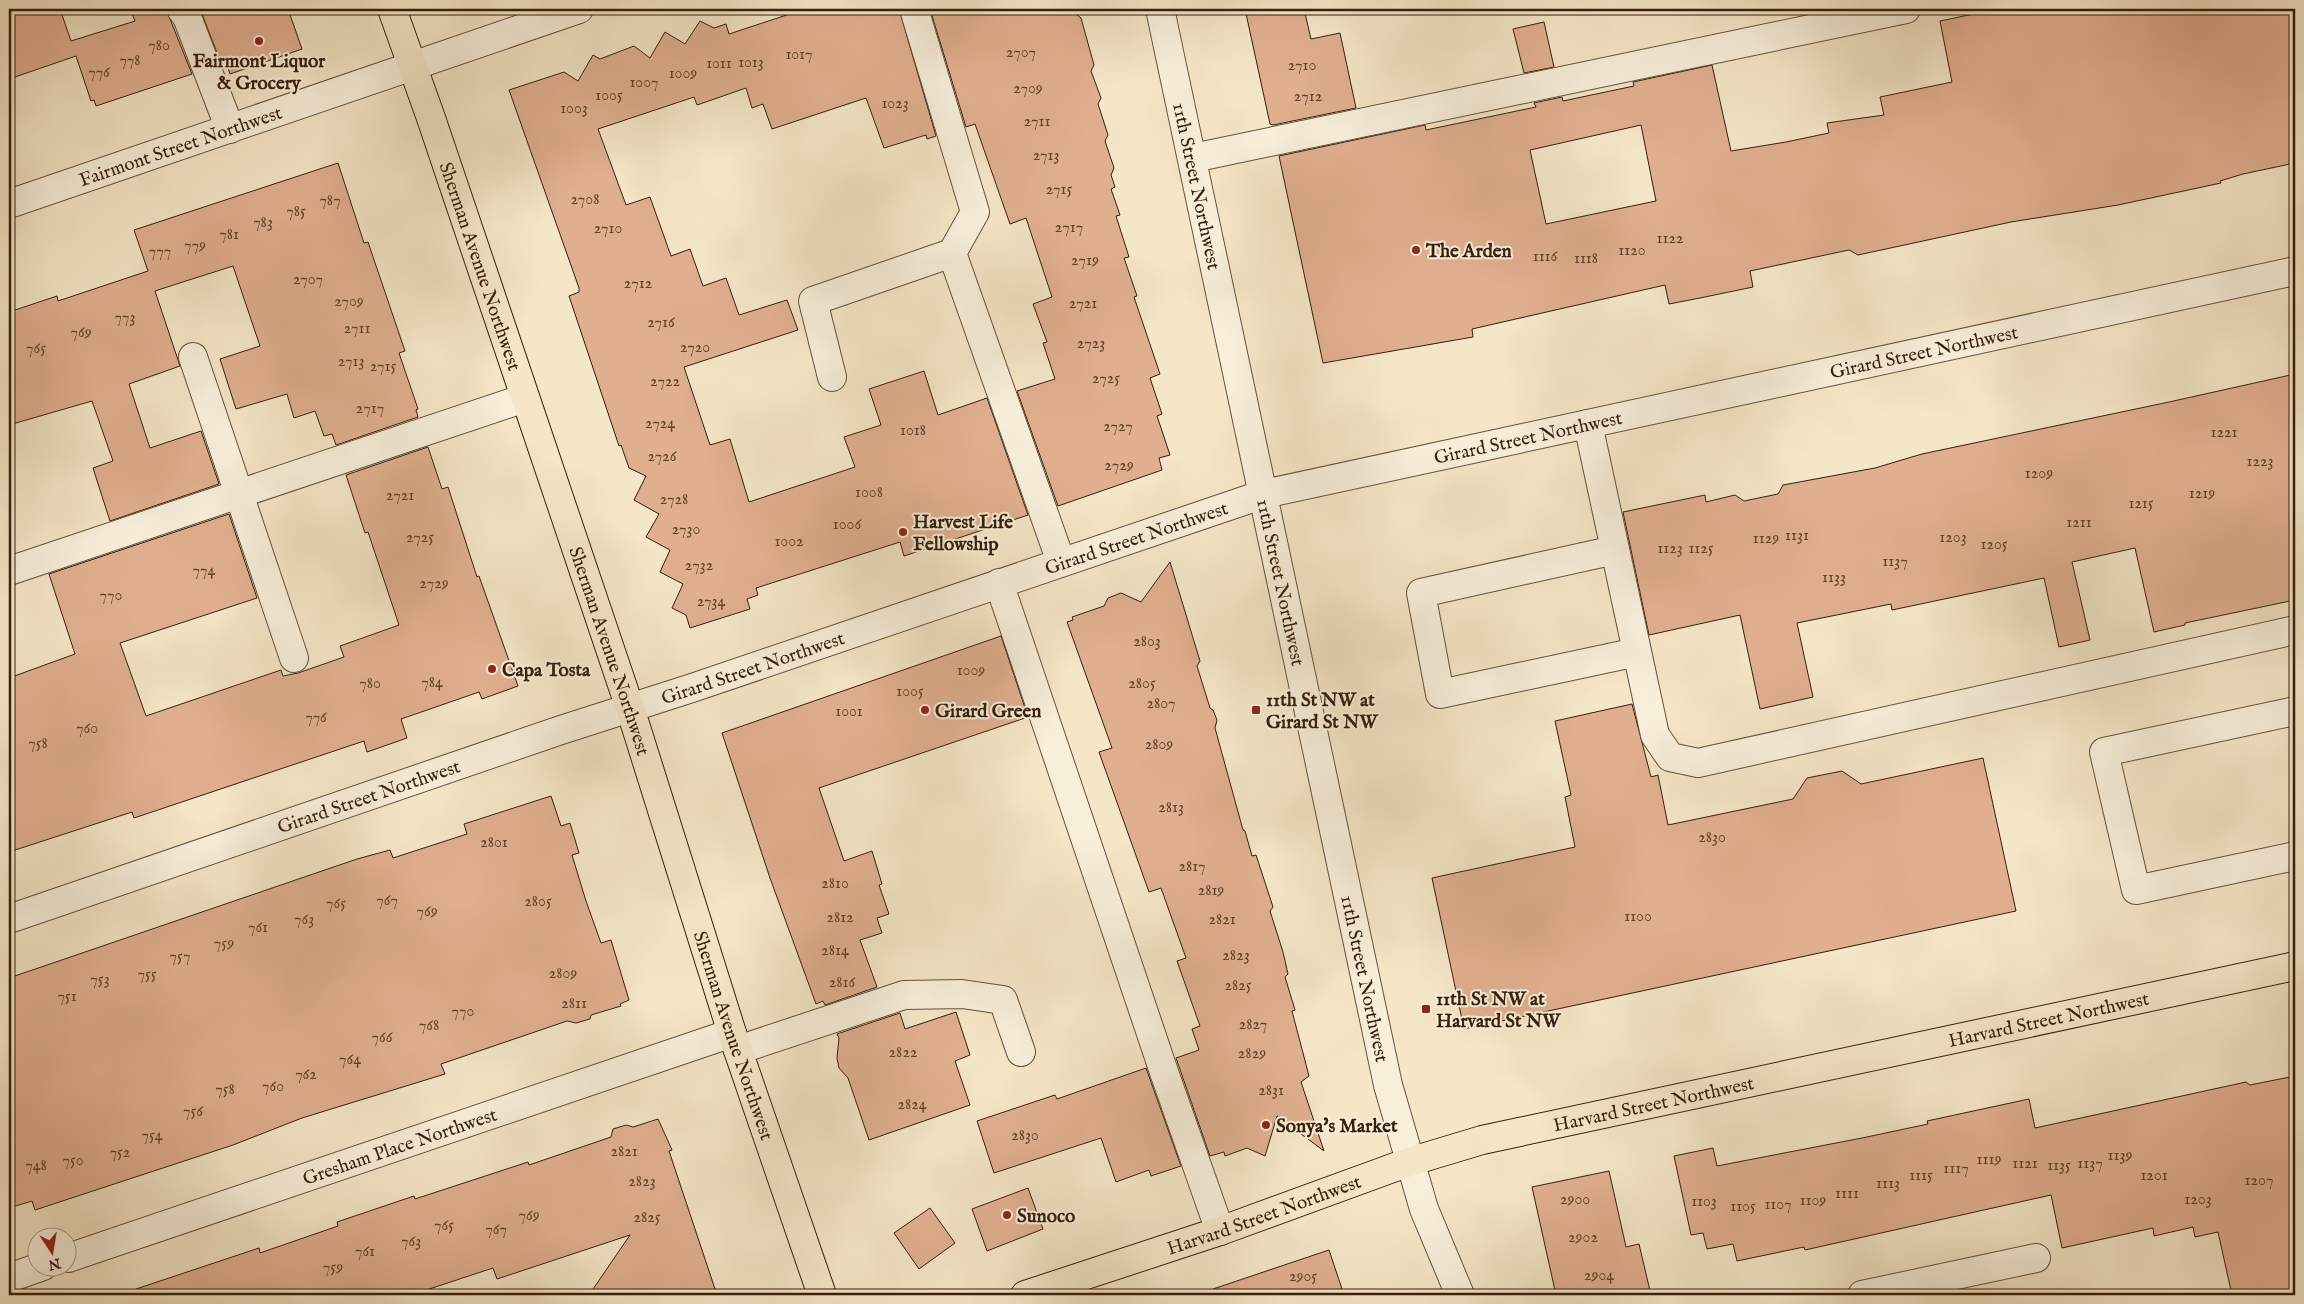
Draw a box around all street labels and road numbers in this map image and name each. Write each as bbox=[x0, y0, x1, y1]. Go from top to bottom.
street label: Fairmont Street Northwest bbox=[76, 101, 286, 193]
street label: 11th Street Northwest bbox=[1166, 101, 1225, 273]
street label: Sherman Avenue Northwest bbox=[433, 159, 526, 375]
street label: Girard Street Northwest bbox=[1828, 321, 2021, 385]
street label: Girard Street Northwest bbox=[1432, 407, 1625, 471]
street label: Girard Street Northwest bbox=[1042, 497, 1232, 581]
street label: 11th Street Northwest bbox=[1250, 497, 1309, 669]
street label: Sherman Avenue Northwest bbox=[562, 544, 654, 759]
street label: Girard Street Northwest bbox=[658, 627, 848, 711]
street label: Girard Street Northwest bbox=[274, 755, 464, 840]
street label: 11th Street Northwest bbox=[1334, 893, 1393, 1065]
street label: Sherman Avenue Northwest bbox=[687, 928, 778, 1144]
street label: Harvard Street Northwest bbox=[1946, 987, 2152, 1054]
street label: Harvard Street Northwest bbox=[1551, 1072, 1757, 1138]
street label: Gresham Place Northwest bbox=[300, 1103, 501, 1192]
street label: Harvard Street Northwest bbox=[1164, 1170, 1365, 1262]

